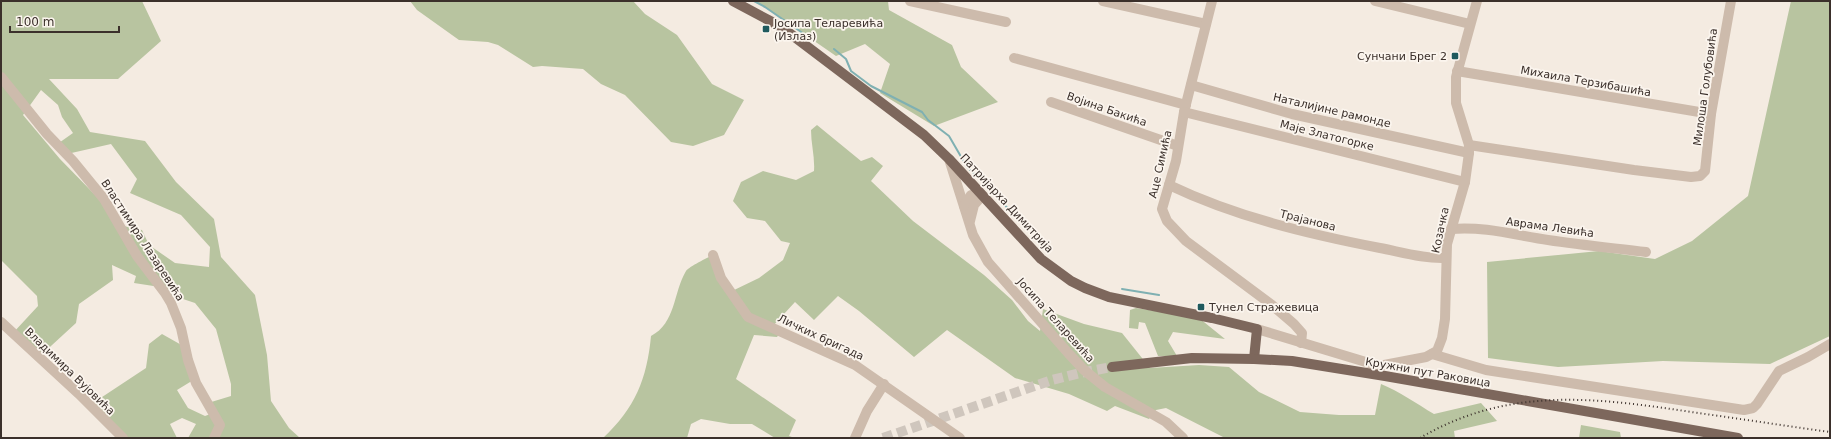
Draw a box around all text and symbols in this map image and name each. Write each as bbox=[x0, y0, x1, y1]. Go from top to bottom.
scale bar bbox=[10, 8, 119, 34]
text: 100 m bbox=[16, 15, 54, 29]
place label: Јосипа Теларевића (Излаз) bbox=[773, 17, 883, 43]
marker: Јосипа Теларевића (Излаз) bbox=[761, 24, 771, 34]
street label: Милоша Голубовића bbox=[1691, 27, 1720, 147]
place label: Сунчани Брег 2 bbox=[1357, 50, 1447, 63]
marker: Сунчани Брег 2 bbox=[1450, 51, 1460, 61]
street label: Михаила Терзибашића bbox=[1520, 64, 1652, 99]
street label: Војина Бакића bbox=[1065, 90, 1149, 129]
street label: Наталијине рамонде bbox=[1272, 91, 1392, 130]
street label: Маје Златогорке bbox=[1279, 118, 1375, 154]
street label: Аце Симића bbox=[1146, 129, 1175, 199]
street label: Патријарха Димитрија bbox=[957, 151, 1056, 256]
street label: Властимира Лазаревића bbox=[98, 177, 187, 304]
street label: Козачка bbox=[1429, 206, 1452, 254]
street label: Трајанова bbox=[1277, 207, 1337, 234]
street label: Аврама Левића bbox=[1505, 215, 1595, 240]
street label: Јосипа Теларевића bbox=[1014, 275, 1097, 365]
place label: Тунел Стражевица bbox=[1208, 301, 1319, 314]
marker: Тунел Стражевица bbox=[1196, 302, 1206, 312]
street label: Личких бригада bbox=[776, 312, 866, 363]
street label: Владимира Вујовића bbox=[22, 325, 117, 418]
street label: Кружни пут Раковица bbox=[1364, 355, 1492, 390]

